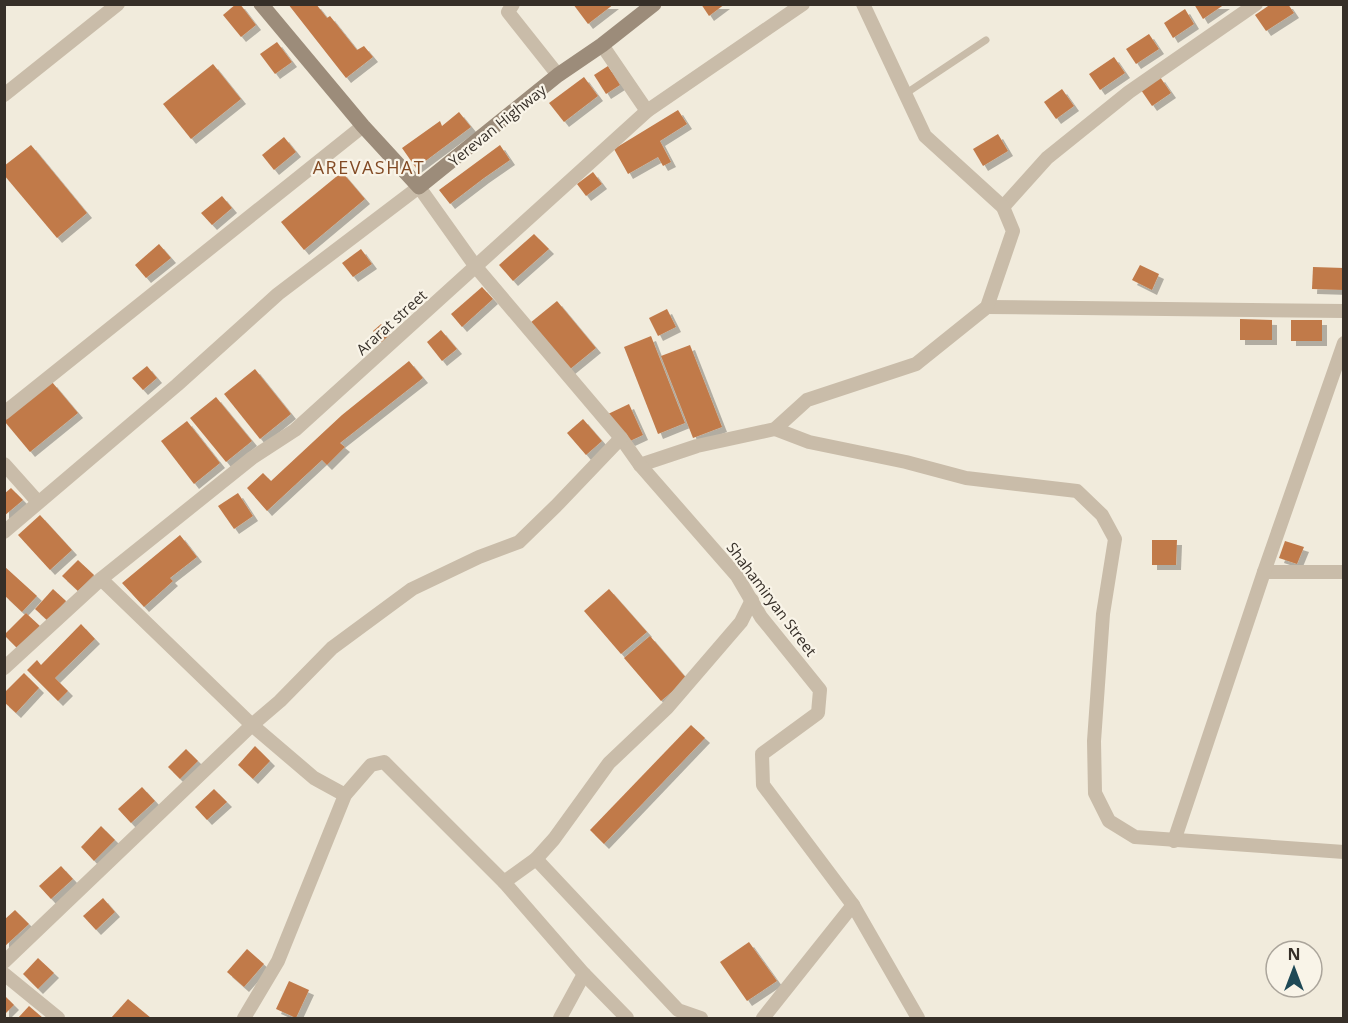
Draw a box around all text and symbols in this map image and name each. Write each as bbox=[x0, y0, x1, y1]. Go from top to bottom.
street label: Yerevan Highway bbox=[444, 79, 550, 171]
district label: AREVASHAT bbox=[313, 155, 425, 179]
street label: Ararat street bbox=[351, 285, 431, 359]
street label: Shahamiryan Street bbox=[723, 538, 821, 660]
north arrow bbox=[1264, 939, 1324, 999]
text: N bbox=[1287, 943, 1301, 965]

